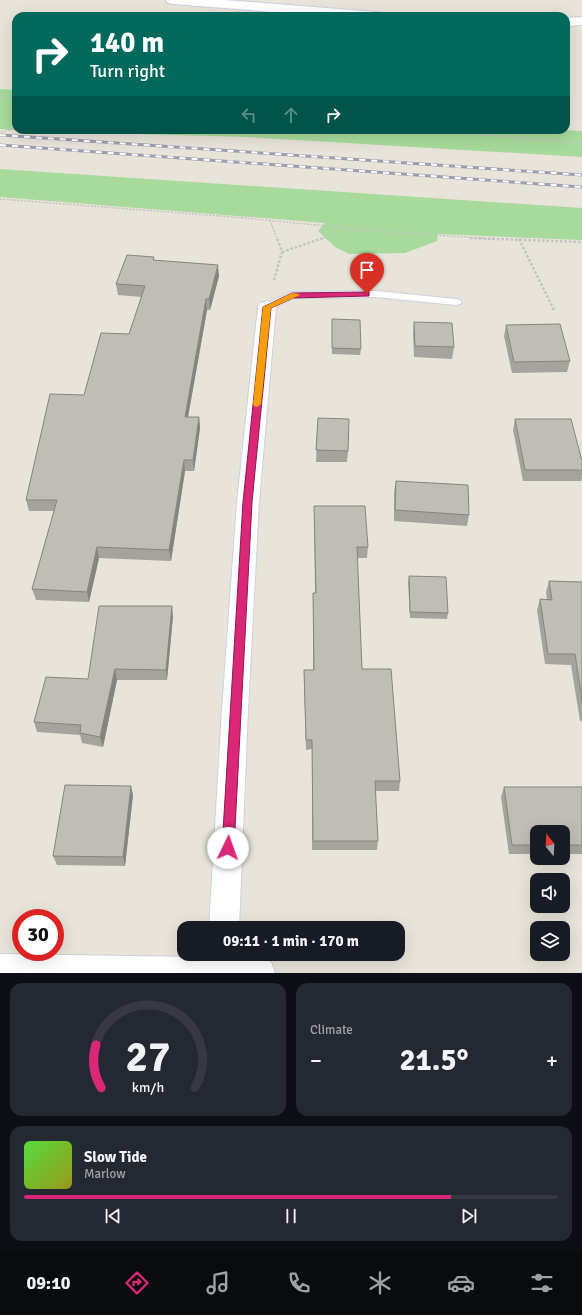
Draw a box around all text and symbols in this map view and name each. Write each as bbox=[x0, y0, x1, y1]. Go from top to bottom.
text: 140 m bbox=[90, 26, 164, 60]
icon: right bbox=[24, 28, 76, 80]
text: Turn right bbox=[90, 60, 165, 82]
icon: left bbox=[238, 104, 260, 126]
icon: ahead bbox=[280, 104, 302, 126]
icon: right bbox=[322, 104, 344, 126]
pin bbox=[350, 253, 384, 294]
icon: arrive bbox=[356, 259, 378, 281]
north arrow bbox=[530, 825, 570, 865]
map controls bbox=[530, 825, 570, 961]
position arrow bbox=[207, 827, 249, 869]
button: sound bbox=[530, 873, 570, 913]
speed limit sign: 30 bbox=[12, 909, 64, 961]
button: layers bbox=[530, 921, 570, 961]
text: 09:11 · 1 min · 170 m bbox=[223, 932, 359, 950]
text: Climate bbox=[310, 1022, 353, 1038]
text: 27 bbox=[126, 1031, 170, 1082]
text: 21.5° bbox=[399, 1042, 469, 1079]
text: − bbox=[310, 1047, 322, 1074]
text: + bbox=[546, 1047, 558, 1074]
text: km/h bbox=[132, 1078, 164, 1095]
text: Slow Tide bbox=[84, 1148, 147, 1166]
text: Marlow bbox=[84, 1166, 126, 1182]
icon: previous bbox=[102, 1205, 124, 1227]
icon: pause bbox=[280, 1205, 302, 1227]
icon: next bbox=[458, 1205, 480, 1227]
icon: directions bbox=[123, 1269, 151, 1297]
icon: music bbox=[204, 1269, 232, 1297]
icon: phone bbox=[285, 1269, 313, 1297]
icon: climate bbox=[366, 1269, 394, 1297]
icon: car bbox=[447, 1269, 475, 1297]
icon: filters bbox=[528, 1269, 556, 1297]
text: 09:10 bbox=[26, 1272, 71, 1294]

